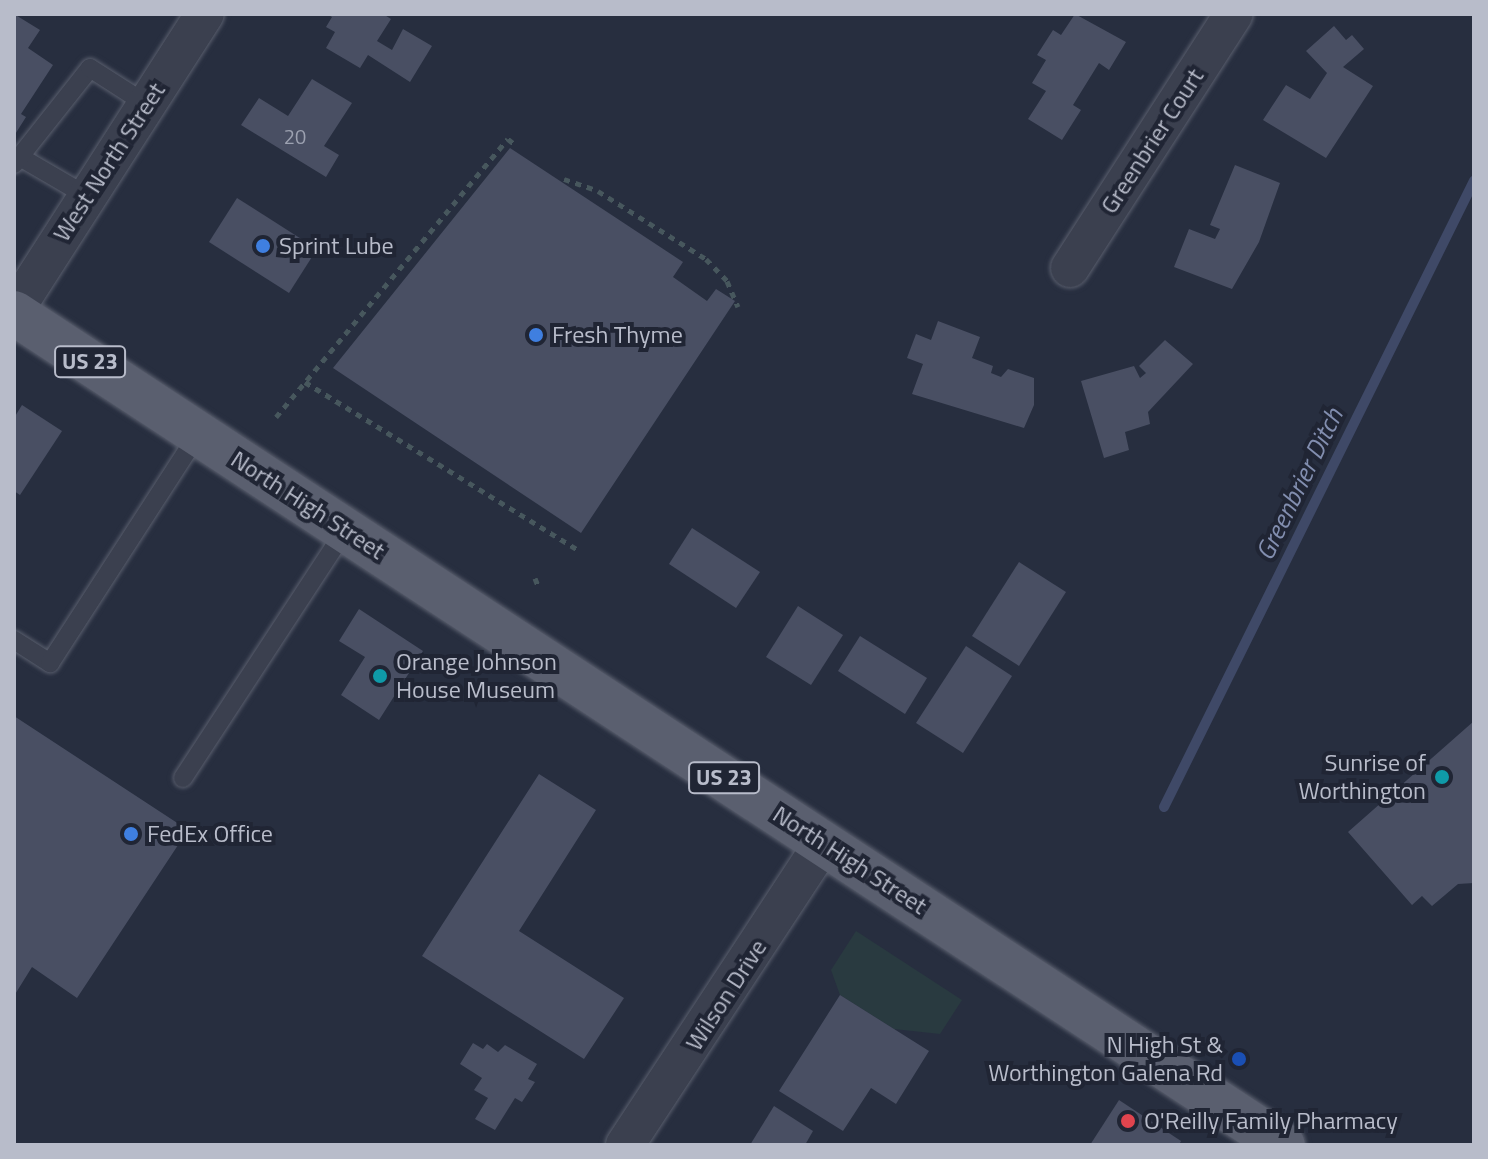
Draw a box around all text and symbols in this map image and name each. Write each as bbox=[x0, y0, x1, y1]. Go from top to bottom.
street label: Greenbrier Court bbox=[1094, 63, 1210, 219]
street label: West North Street bbox=[47, 77, 171, 247]
house number: 20 bbox=[284, 124, 306, 148]
place label: Sprint Lube bbox=[279, 232, 394, 260]
marker: Sprint Lube bbox=[254, 237, 272, 255]
place label: Fresh Thyme bbox=[552, 321, 683, 349]
marker: Fresh Thyme bbox=[527, 326, 545, 344]
road number: US 23 bbox=[54, 344, 126, 380]
water label: Greenbrier Ditch bbox=[1249, 403, 1349, 565]
street label: North High Street bbox=[226, 445, 390, 565]
place label: Orange Johnson House Museum bbox=[396, 648, 557, 704]
marker: Orange Johnson House Museum bbox=[371, 667, 389, 685]
place label: Sunrise of Worthington bbox=[1298, 749, 1426, 805]
road number: US 23 bbox=[688, 760, 760, 796]
marker: Sunrise of Worthington bbox=[1433, 768, 1451, 786]
street label: North High Street bbox=[768, 800, 932, 920]
place label: FedEx Office bbox=[147, 820, 273, 848]
marker: FedEx Office bbox=[122, 825, 140, 843]
street label: Wilson Drive bbox=[679, 934, 773, 1056]
place label: N High St & Worthington Galena Rd bbox=[988, 1031, 1223, 1087]
marker: N High St & Worthington Galena Rd bbox=[1230, 1050, 1248, 1068]
place label: O'Reilly Family Pharmacy bbox=[1144, 1107, 1398, 1135]
marker: O'Reilly Family Pharmacy bbox=[1119, 1112, 1137, 1130]

